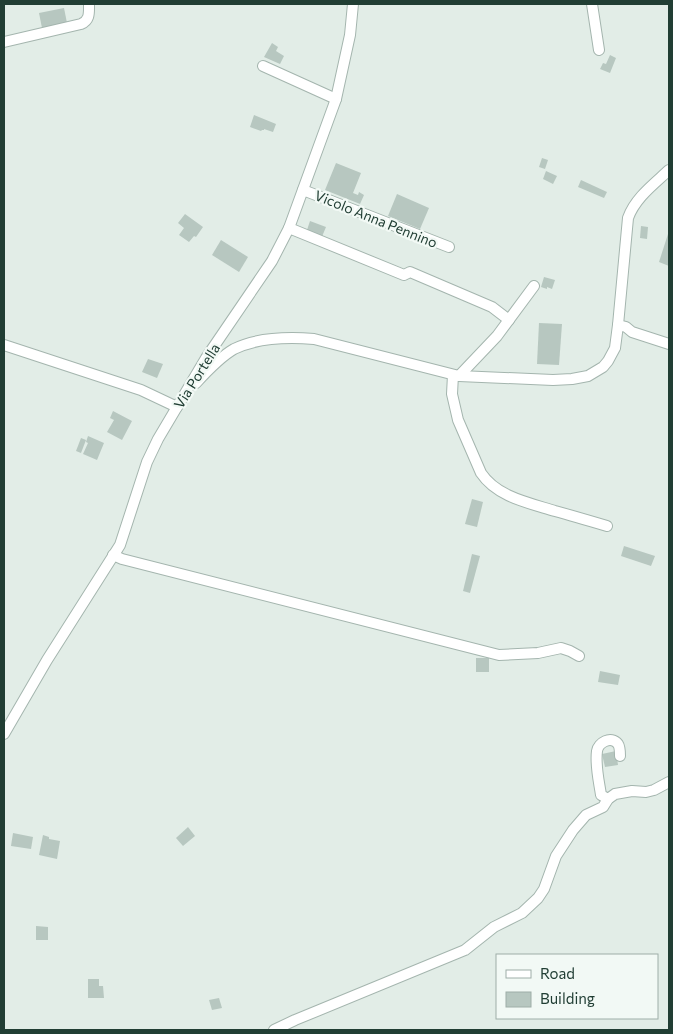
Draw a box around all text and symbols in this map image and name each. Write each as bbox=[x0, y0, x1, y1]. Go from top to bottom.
street label: Vicolo Anna Pennino bbox=[312, 186, 440, 251]
street label: Via Portella bbox=[170, 340, 223, 411]
legend bbox=[496, 954, 658, 1019]
text: Road bbox=[540, 964, 575, 982]
text: Building bbox=[540, 989, 595, 1007]

